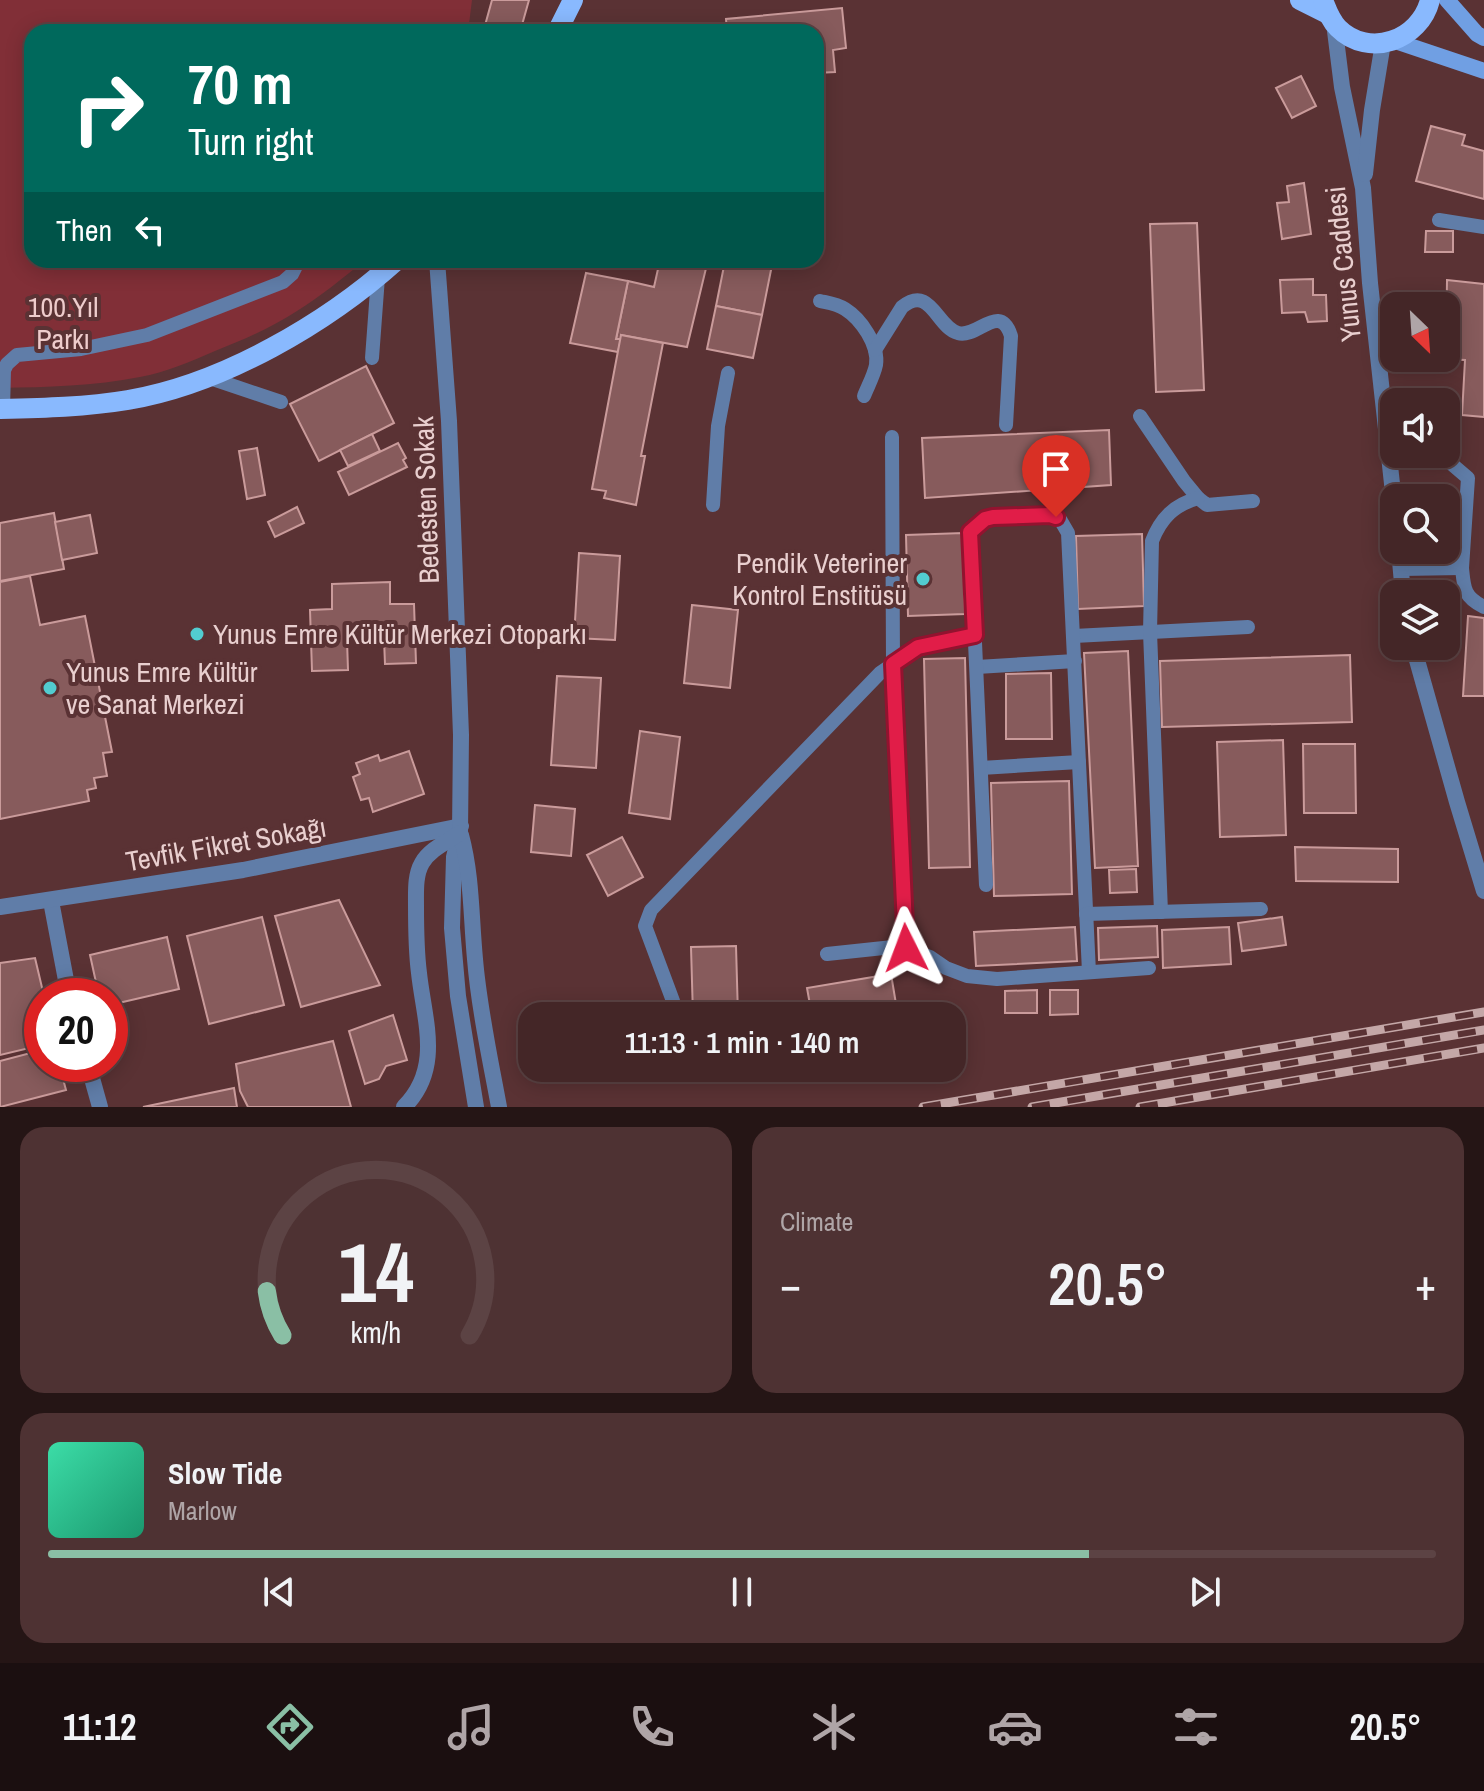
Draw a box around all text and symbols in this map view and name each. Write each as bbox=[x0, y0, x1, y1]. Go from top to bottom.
text: 70 m bbox=[188, 46, 293, 121]
icon: right bbox=[56, 56, 160, 160]
text: Turn right bbox=[188, 118, 313, 166]
street label: Yunus Caddesi bbox=[1316, 185, 1370, 343]
icon: left bbox=[128, 208, 172, 252]
text: Then bbox=[56, 210, 112, 250]
park label: 100.Yıl Parkı bbox=[28, 288, 98, 358]
north arrow bbox=[1380, 292, 1460, 372]
map controls bbox=[1380, 292, 1460, 660]
button: sound bbox=[1380, 388, 1460, 468]
street label: Bedesten Sokak bbox=[404, 415, 448, 584]
pin bbox=[1022, 435, 1090, 517]
icon: arrive bbox=[1034, 447, 1078, 491]
button: search bbox=[1380, 484, 1460, 564]
place label: Pendik Veteriner Kontrol Enstitüsü bbox=[732, 544, 907, 614]
marker: Pendik Veteriner Kontrol Enstitüsü bbox=[914, 570, 932, 588]
button: layers bbox=[1380, 580, 1460, 660]
place label: Yunus Emre Kültür Merkezi Otoparkı bbox=[213, 615, 587, 653]
marker: Yunus Emre Kültür Merkezi Otoparkı bbox=[188, 625, 206, 643]
place label: Yunus Emre Kültür ve Sanat Merkezi bbox=[66, 653, 258, 723]
marker: Yunus Emre Kültür ve Sanat Merkezi bbox=[41, 679, 59, 697]
street label: Tevfik Fikret Sokağı bbox=[123, 808, 329, 880]
position arrow bbox=[864, 906, 948, 990]
speed limit sign: 20 bbox=[24, 978, 128, 1082]
text: 11:13 · 1 min · 140 m bbox=[625, 1022, 859, 1062]
text: Climate bbox=[780, 1204, 853, 1239]
text: 14 bbox=[338, 1216, 414, 1328]
text: 20.5° bbox=[1048, 1243, 1168, 1324]
text: − bbox=[780, 1254, 801, 1314]
text: + bbox=[1415, 1254, 1436, 1314]
text: km/h bbox=[351, 1313, 401, 1352]
text: Slow Tide bbox=[168, 1453, 282, 1493]
text: Marlow bbox=[168, 1493, 237, 1528]
icon: previous bbox=[257, 1570, 301, 1614]
icon: pause bbox=[720, 1570, 764, 1614]
icon: next bbox=[1183, 1570, 1227, 1614]
icon: directions bbox=[262, 1699, 318, 1755]
icon: music bbox=[443, 1699, 499, 1755]
icon: phone bbox=[624, 1699, 680, 1755]
icon: climate bbox=[806, 1699, 862, 1755]
icon: car bbox=[987, 1699, 1043, 1755]
icon: filters bbox=[1168, 1699, 1224, 1755]
text: 11:12 bbox=[63, 1703, 137, 1751]
text: 20.5° bbox=[1349, 1703, 1421, 1751]

